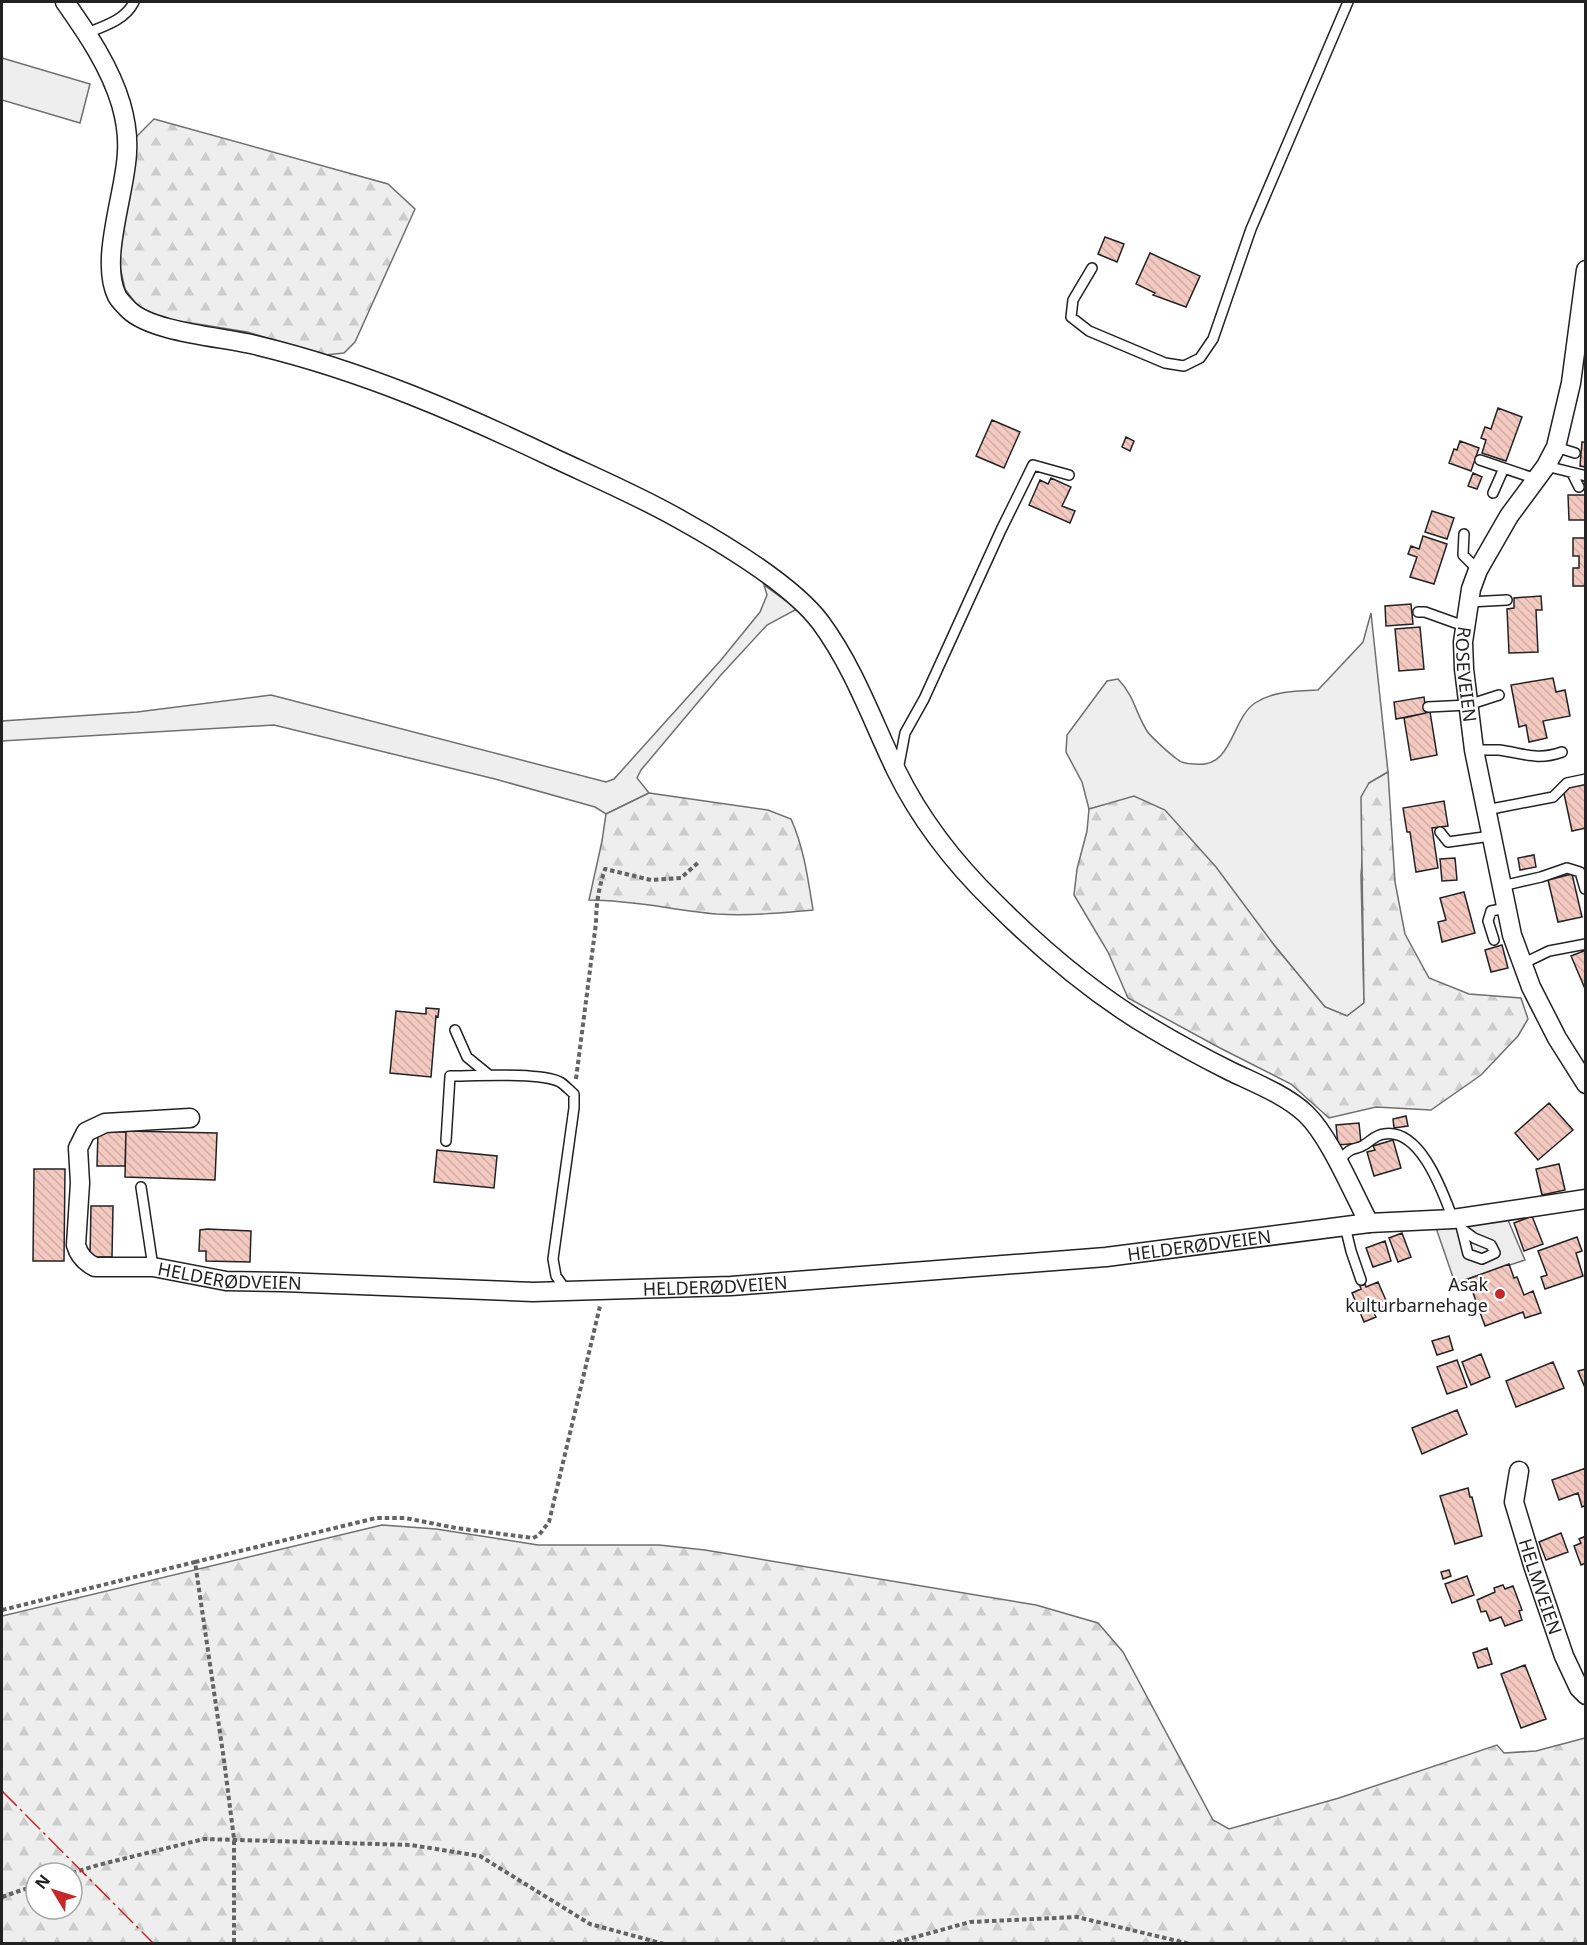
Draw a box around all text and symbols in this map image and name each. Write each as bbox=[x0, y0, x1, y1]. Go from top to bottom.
street label: ROSEVEIEN bbox=[1451, 625, 1482, 723]
street label: HELDERØDVEIEN bbox=[1126, 1224, 1273, 1266]
street label: HELDERØDVEIEN bbox=[156, 1256, 302, 1295]
street label: HELDERØDVEIEN bbox=[642, 1270, 788, 1301]
place label: Asak kulturbarnehage bbox=[1345, 1272, 1488, 1317]
marker: Asak kulturbarnehage bbox=[1493, 1287, 1507, 1301]
street label: HELMVEIEN bbox=[1514, 1536, 1568, 1638]
north arrow bbox=[24, 1861, 84, 1921]
text: N bbox=[30, 1870, 55, 1894]

